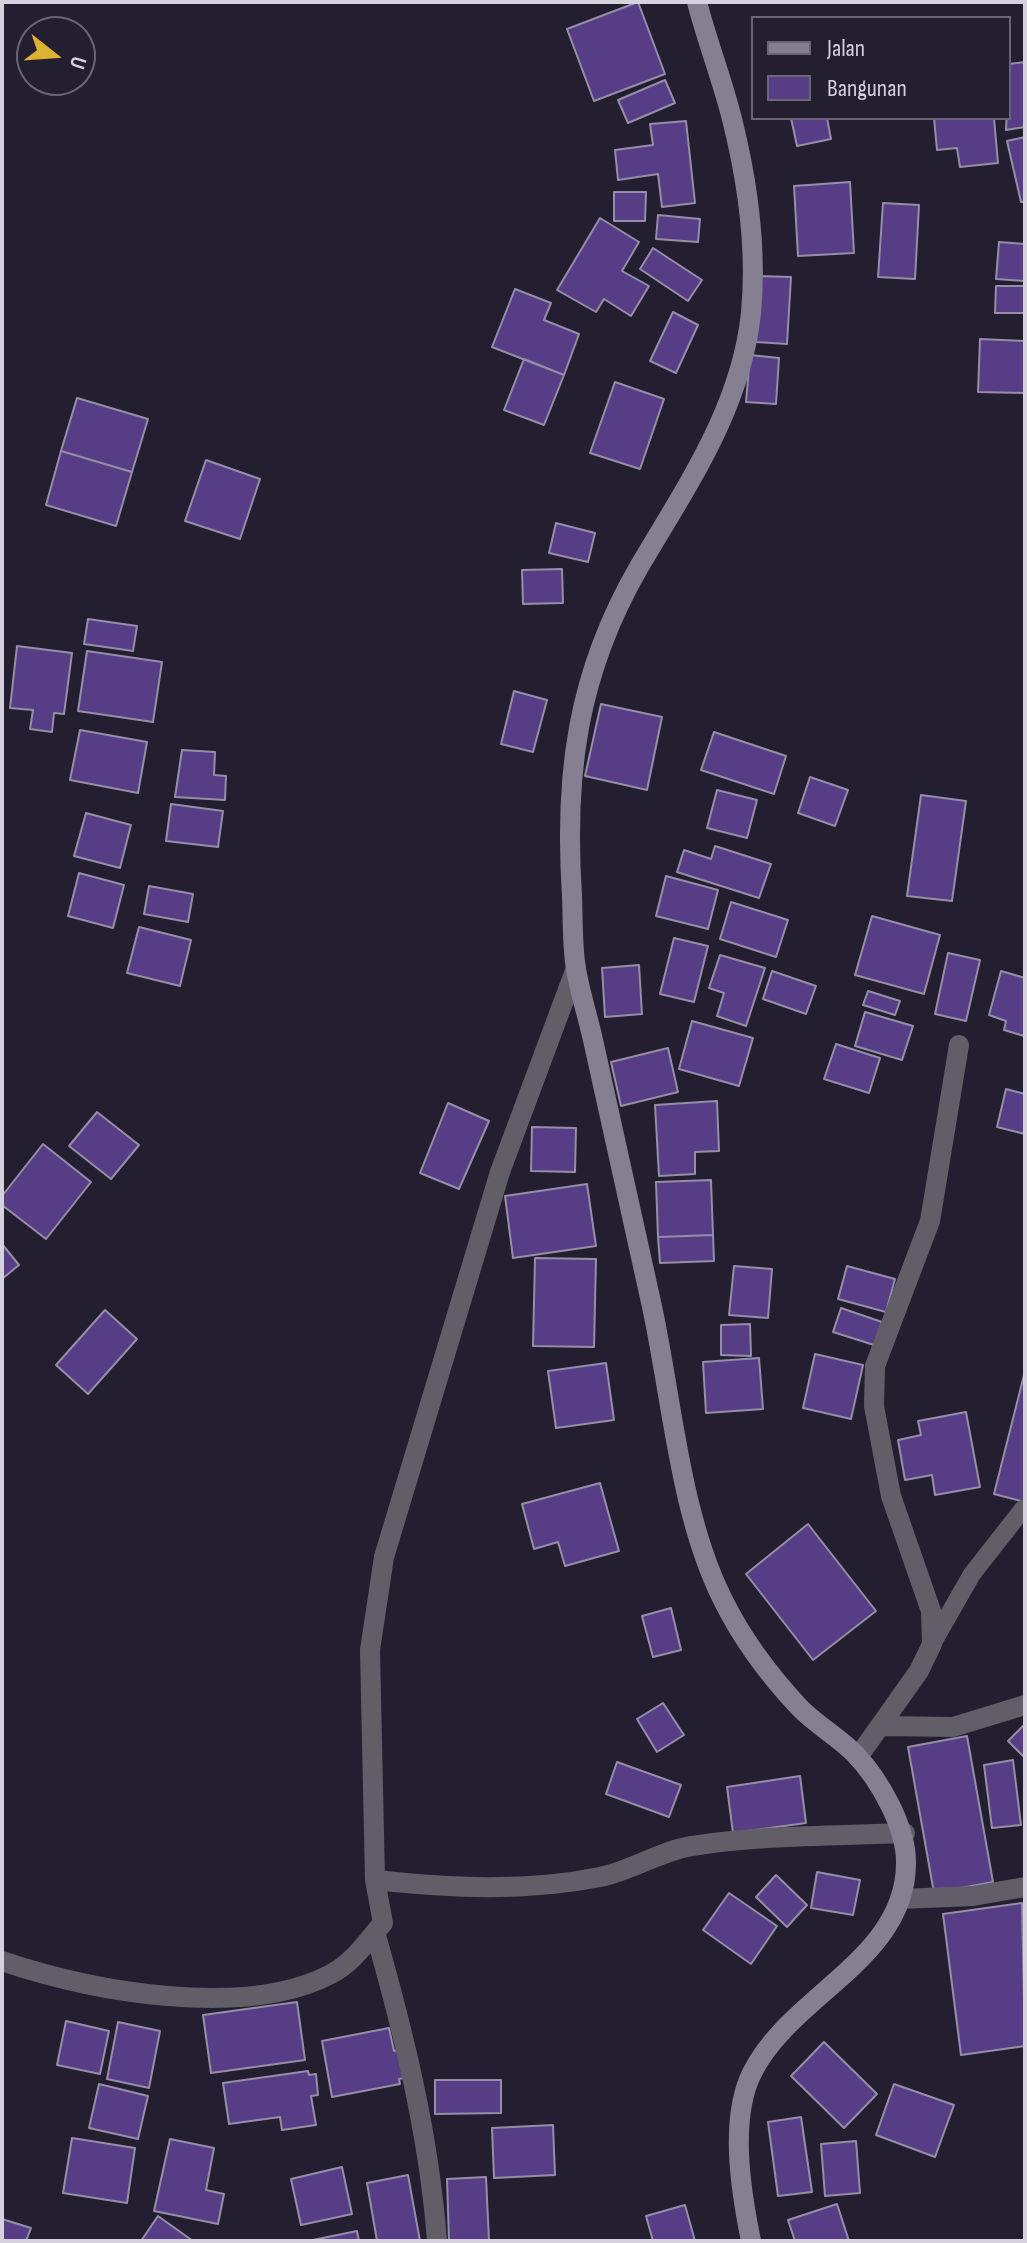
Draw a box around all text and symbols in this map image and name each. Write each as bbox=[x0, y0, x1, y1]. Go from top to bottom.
north arrow bbox=[16, 16, 96, 96]
legend bbox=[751, 16, 1011, 120]
text: Jalan bbox=[827, 34, 865, 63]
text: U bbox=[63, 53, 92, 72]
text: Bangunan bbox=[827, 74, 907, 103]

